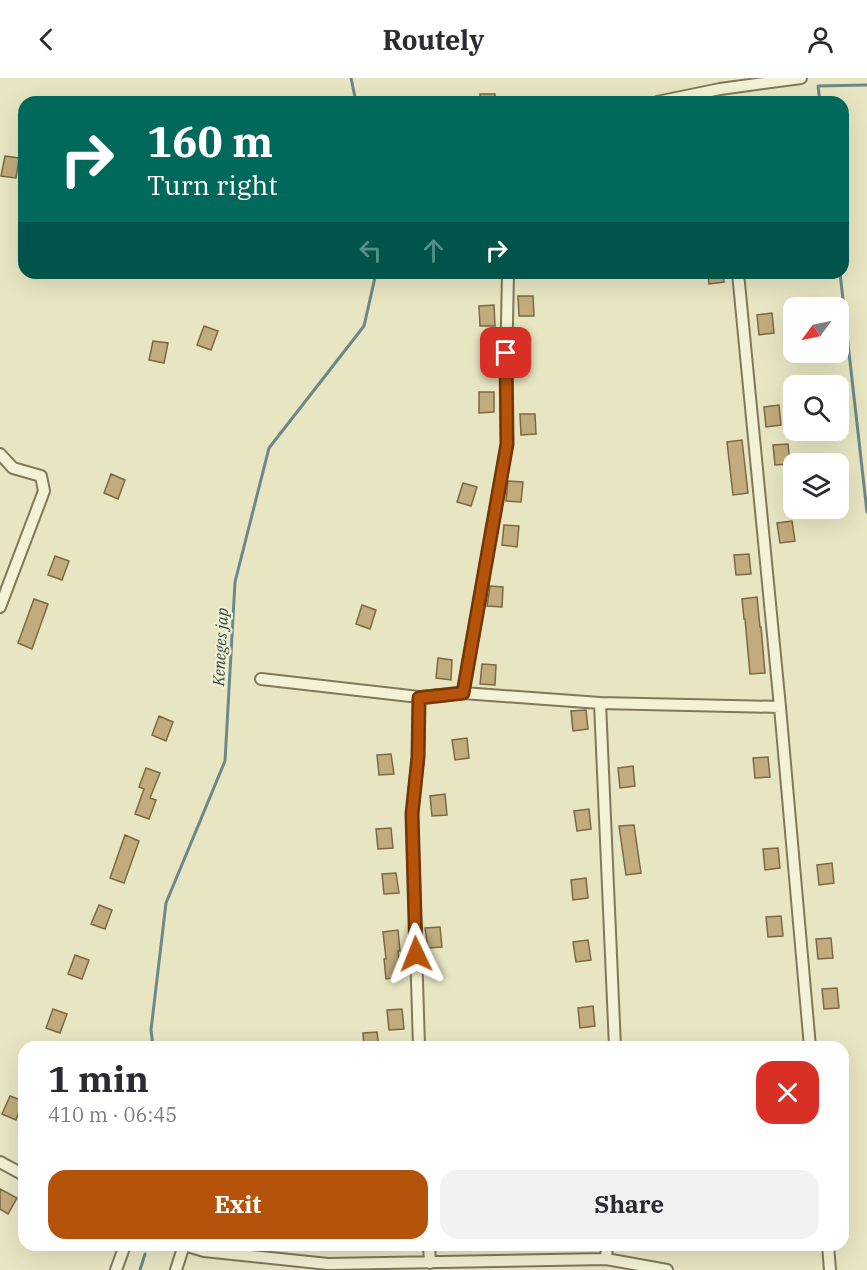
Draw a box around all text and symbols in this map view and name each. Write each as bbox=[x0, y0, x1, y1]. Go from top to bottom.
text: Routely bbox=[383, 22, 484, 57]
icon: back bbox=[30, 23, 63, 56]
icon: person bbox=[804, 23, 837, 56]
text: 160 m bbox=[147, 114, 273, 169]
icon: right bbox=[48, 120, 126, 198]
text: Turn right bbox=[147, 167, 278, 202]
icon: left bbox=[354, 234, 387, 267]
icon: ahead bbox=[417, 234, 450, 267]
icon: right bbox=[480, 234, 513, 267]
north arrow bbox=[783, 297, 849, 363]
map controls bbox=[783, 297, 849, 519]
pin bbox=[480, 327, 531, 378]
icon: arrive bbox=[489, 336, 522, 369]
button: search bbox=[783, 375, 849, 441]
button: layers bbox=[783, 453, 849, 519]
water label: Keneges jap bbox=[208, 607, 232, 688]
position arrow bbox=[384, 922, 448, 986]
text: 1 min bbox=[48, 1055, 149, 1102]
button: close bbox=[756, 1061, 819, 1124]
text: 410 m · 06:45 bbox=[48, 1101, 177, 1128]
button: Exit bbox=[48, 1170, 428, 1239]
button: Share bbox=[440, 1170, 819, 1239]

